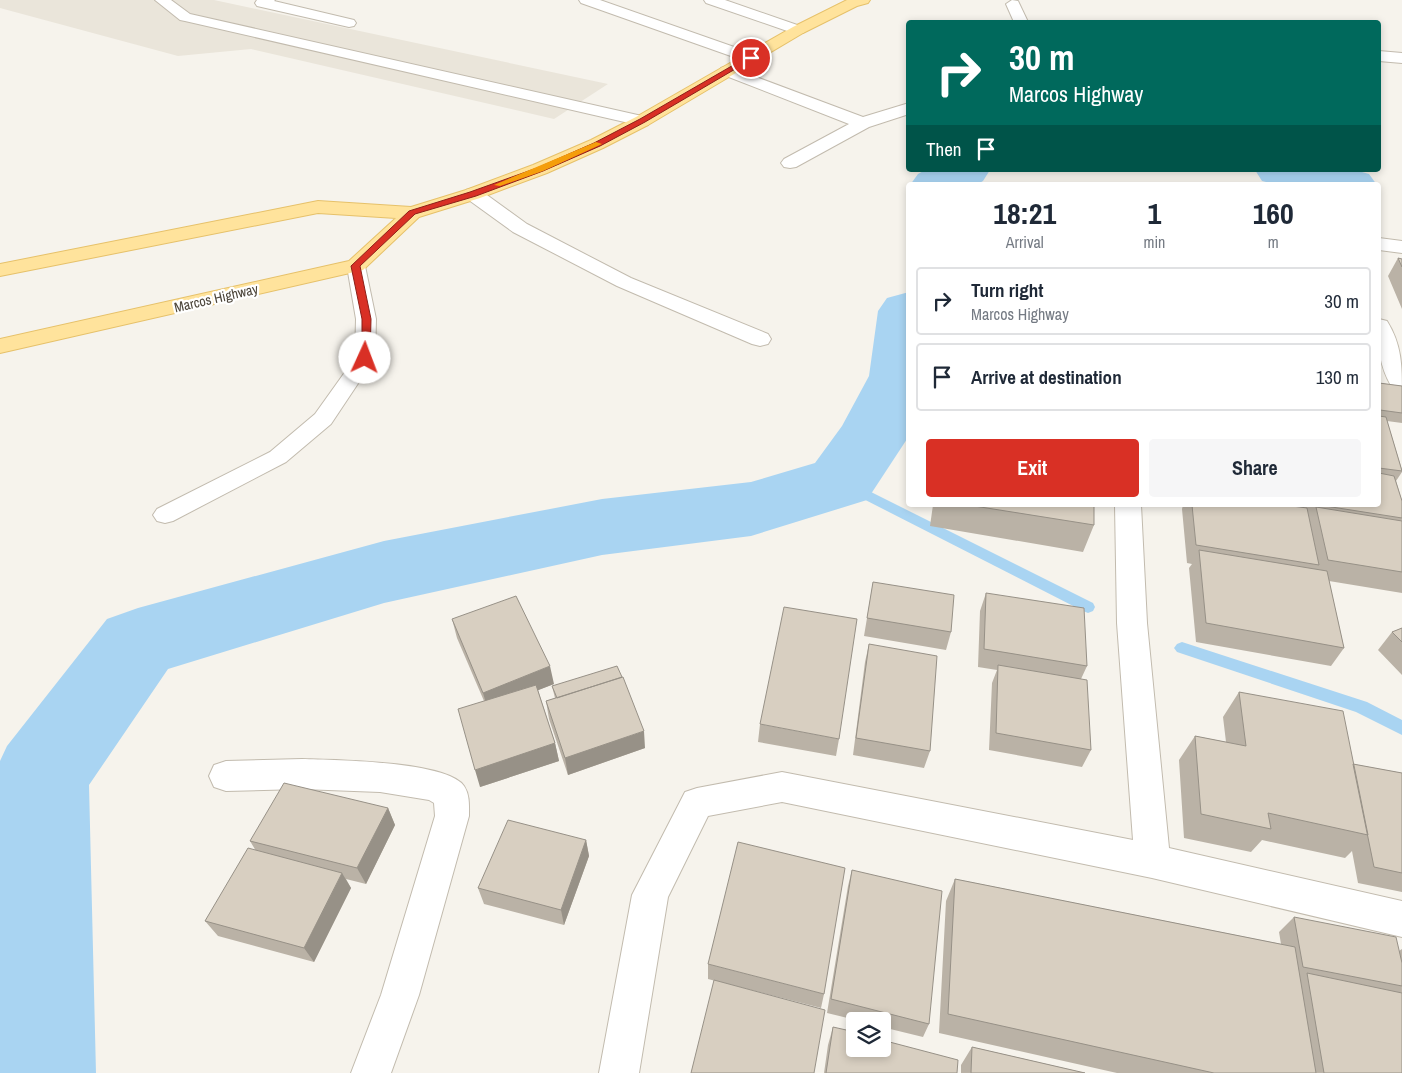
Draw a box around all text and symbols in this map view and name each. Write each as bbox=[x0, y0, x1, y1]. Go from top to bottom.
text: 30 m bbox=[1009, 34, 1074, 81]
pin bbox=[730, 37, 772, 79]
icon: right bbox=[926, 40, 991, 105]
icon: arrive bbox=[737, 44, 765, 72]
text: Marcos Highway bbox=[1009, 79, 1143, 109]
icon: arrive bbox=[972, 135, 1000, 163]
text: Then bbox=[926, 136, 962, 162]
text: 18:21 bbox=[993, 193, 1056, 233]
text: 1 bbox=[1148, 193, 1161, 233]
text: 160 bbox=[1253, 193, 1294, 233]
text: Arrival bbox=[1006, 231, 1044, 253]
text: min bbox=[1143, 231, 1165, 253]
text: m bbox=[1268, 231, 1279, 253]
text: Turn right bbox=[971, 277, 1043, 303]
street label: Marcos Highway bbox=[172, 280, 260, 316]
icon: right bbox=[928, 287, 956, 315]
text: 30 m bbox=[1324, 288, 1359, 314]
text: Marcos Highway bbox=[971, 303, 1069, 325]
position arrow bbox=[338, 331, 390, 383]
icon: arrive bbox=[928, 363, 956, 391]
text: Arrive at destination bbox=[971, 364, 1122, 390]
text: 130 m bbox=[1316, 364, 1359, 390]
button: Exit bbox=[926, 439, 1139, 497]
button: Share bbox=[1149, 439, 1361, 497]
map controls bbox=[846, 1012, 891, 1057]
button: layers bbox=[846, 1012, 891, 1057]

